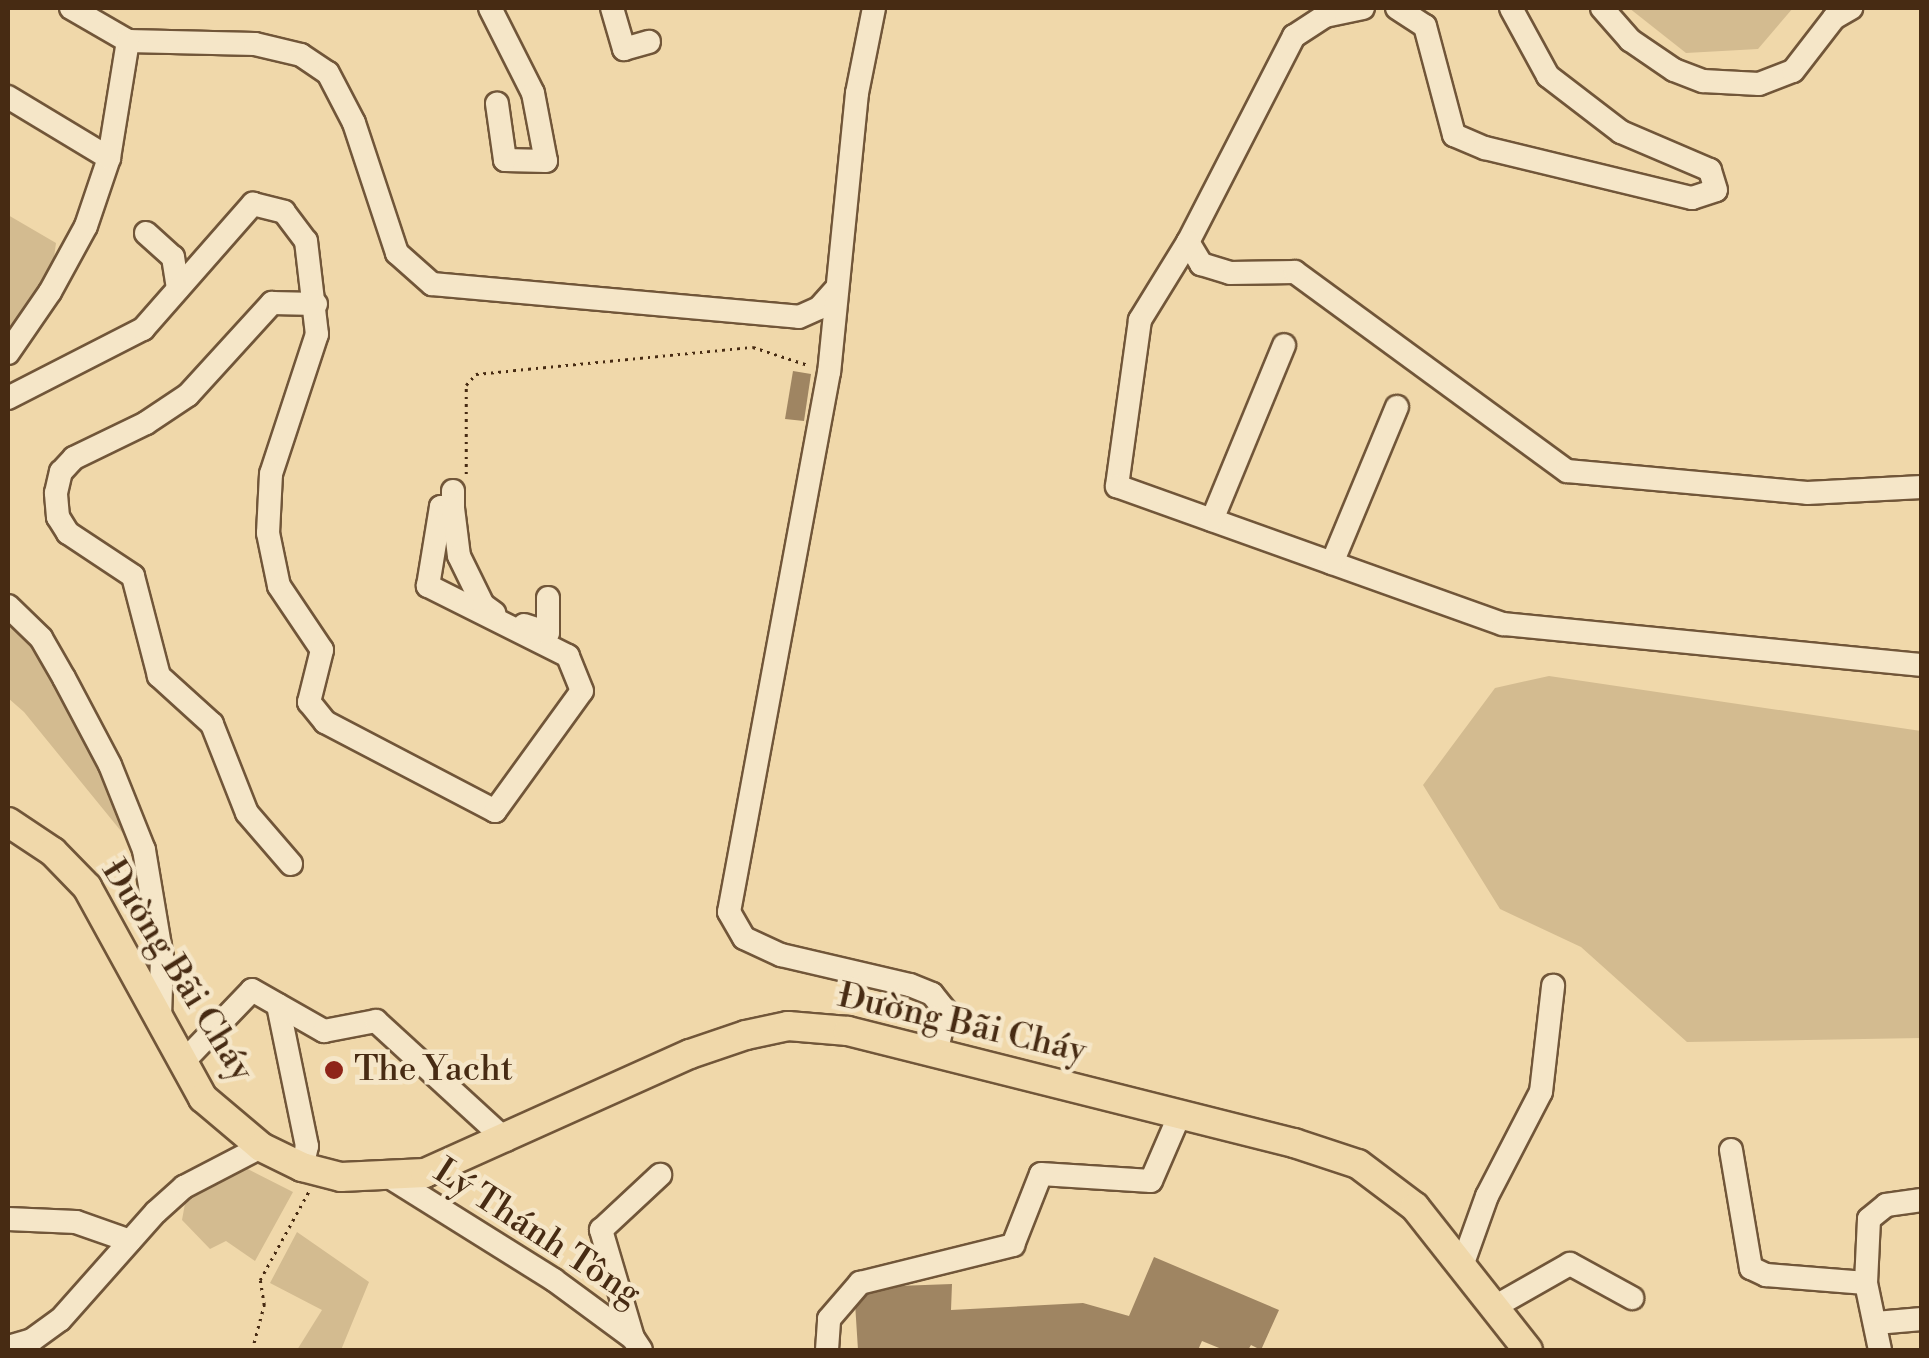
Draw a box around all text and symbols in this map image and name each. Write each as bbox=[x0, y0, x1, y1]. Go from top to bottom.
street label: Đường Bãi Cháy bbox=[92, 852, 262, 1090]
street label: Đường Bãi Cháy bbox=[834, 975, 1090, 1073]
place label: The Yacht bbox=[354, 1049, 513, 1091]
marker: The Yacht bbox=[323, 1059, 345, 1081]
street label: Lý Thánh Tông bbox=[426, 1151, 648, 1315]

